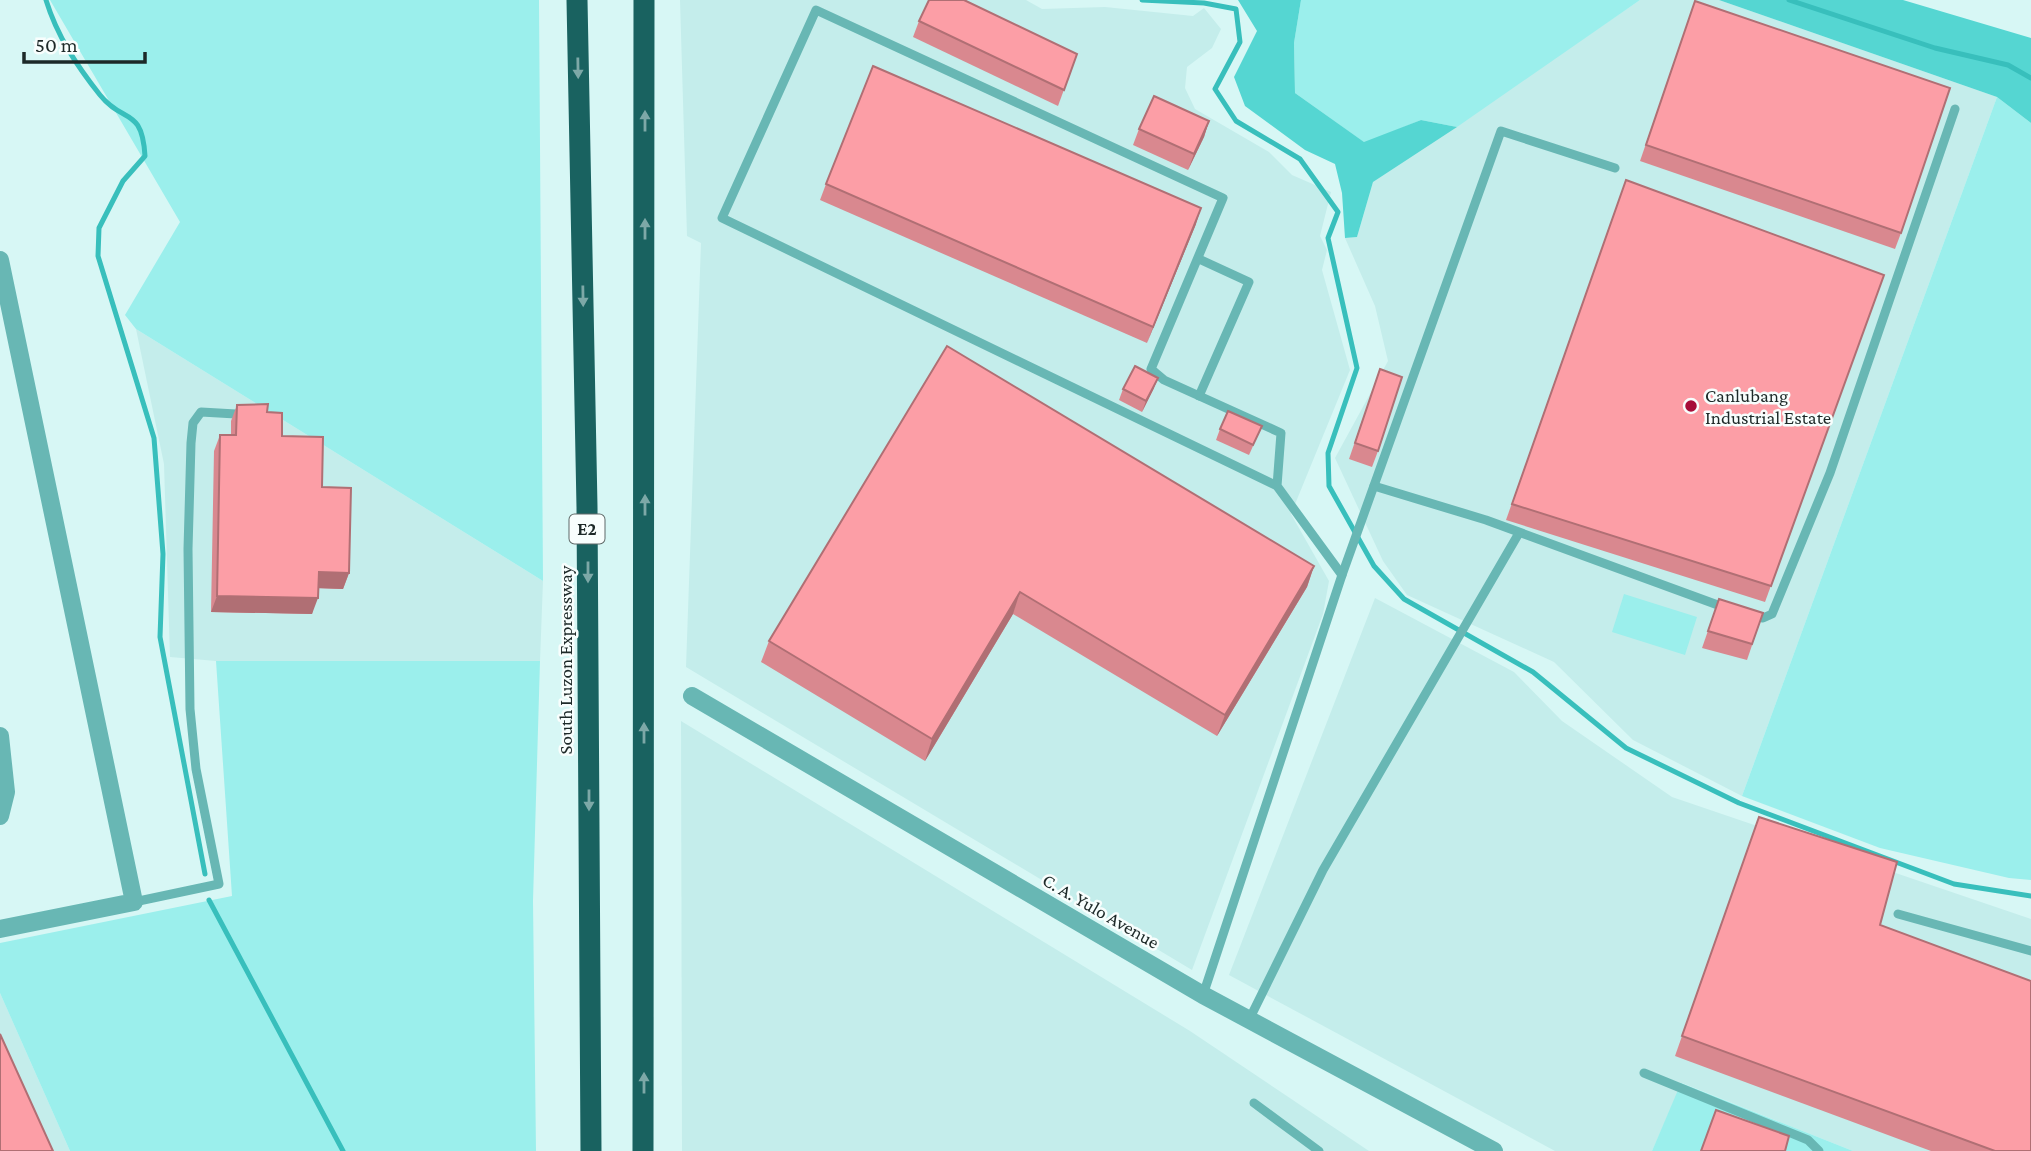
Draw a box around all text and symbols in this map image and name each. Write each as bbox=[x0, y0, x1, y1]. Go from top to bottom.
scale bar bbox=[24, 21, 145, 65]
text: 50 m bbox=[35, 33, 78, 57]
one-way arrow bbox=[572, 57, 583, 79]
one-way arrow bbox=[639, 109, 651, 131]
one-way arrow bbox=[639, 218, 651, 240]
one-way arrow bbox=[577, 285, 588, 307]
place label: Canlubang Industrial Estate bbox=[1705, 385, 1831, 428]
marker: Canlubang Industrial Estate bbox=[1683, 398, 1699, 414]
one-way arrow bbox=[639, 494, 651, 516]
road number: E2 bbox=[570, 514, 604, 544]
one-way arrow bbox=[582, 561, 594, 583]
street label: South Luzon Expressway bbox=[555, 565, 576, 754]
one-way arrow bbox=[638, 722, 650, 744]
one-way arrow bbox=[583, 789, 595, 811]
street label: C. A. Yulo Avenue bbox=[1039, 869, 1163, 953]
one-way arrow bbox=[638, 1072, 650, 1094]

